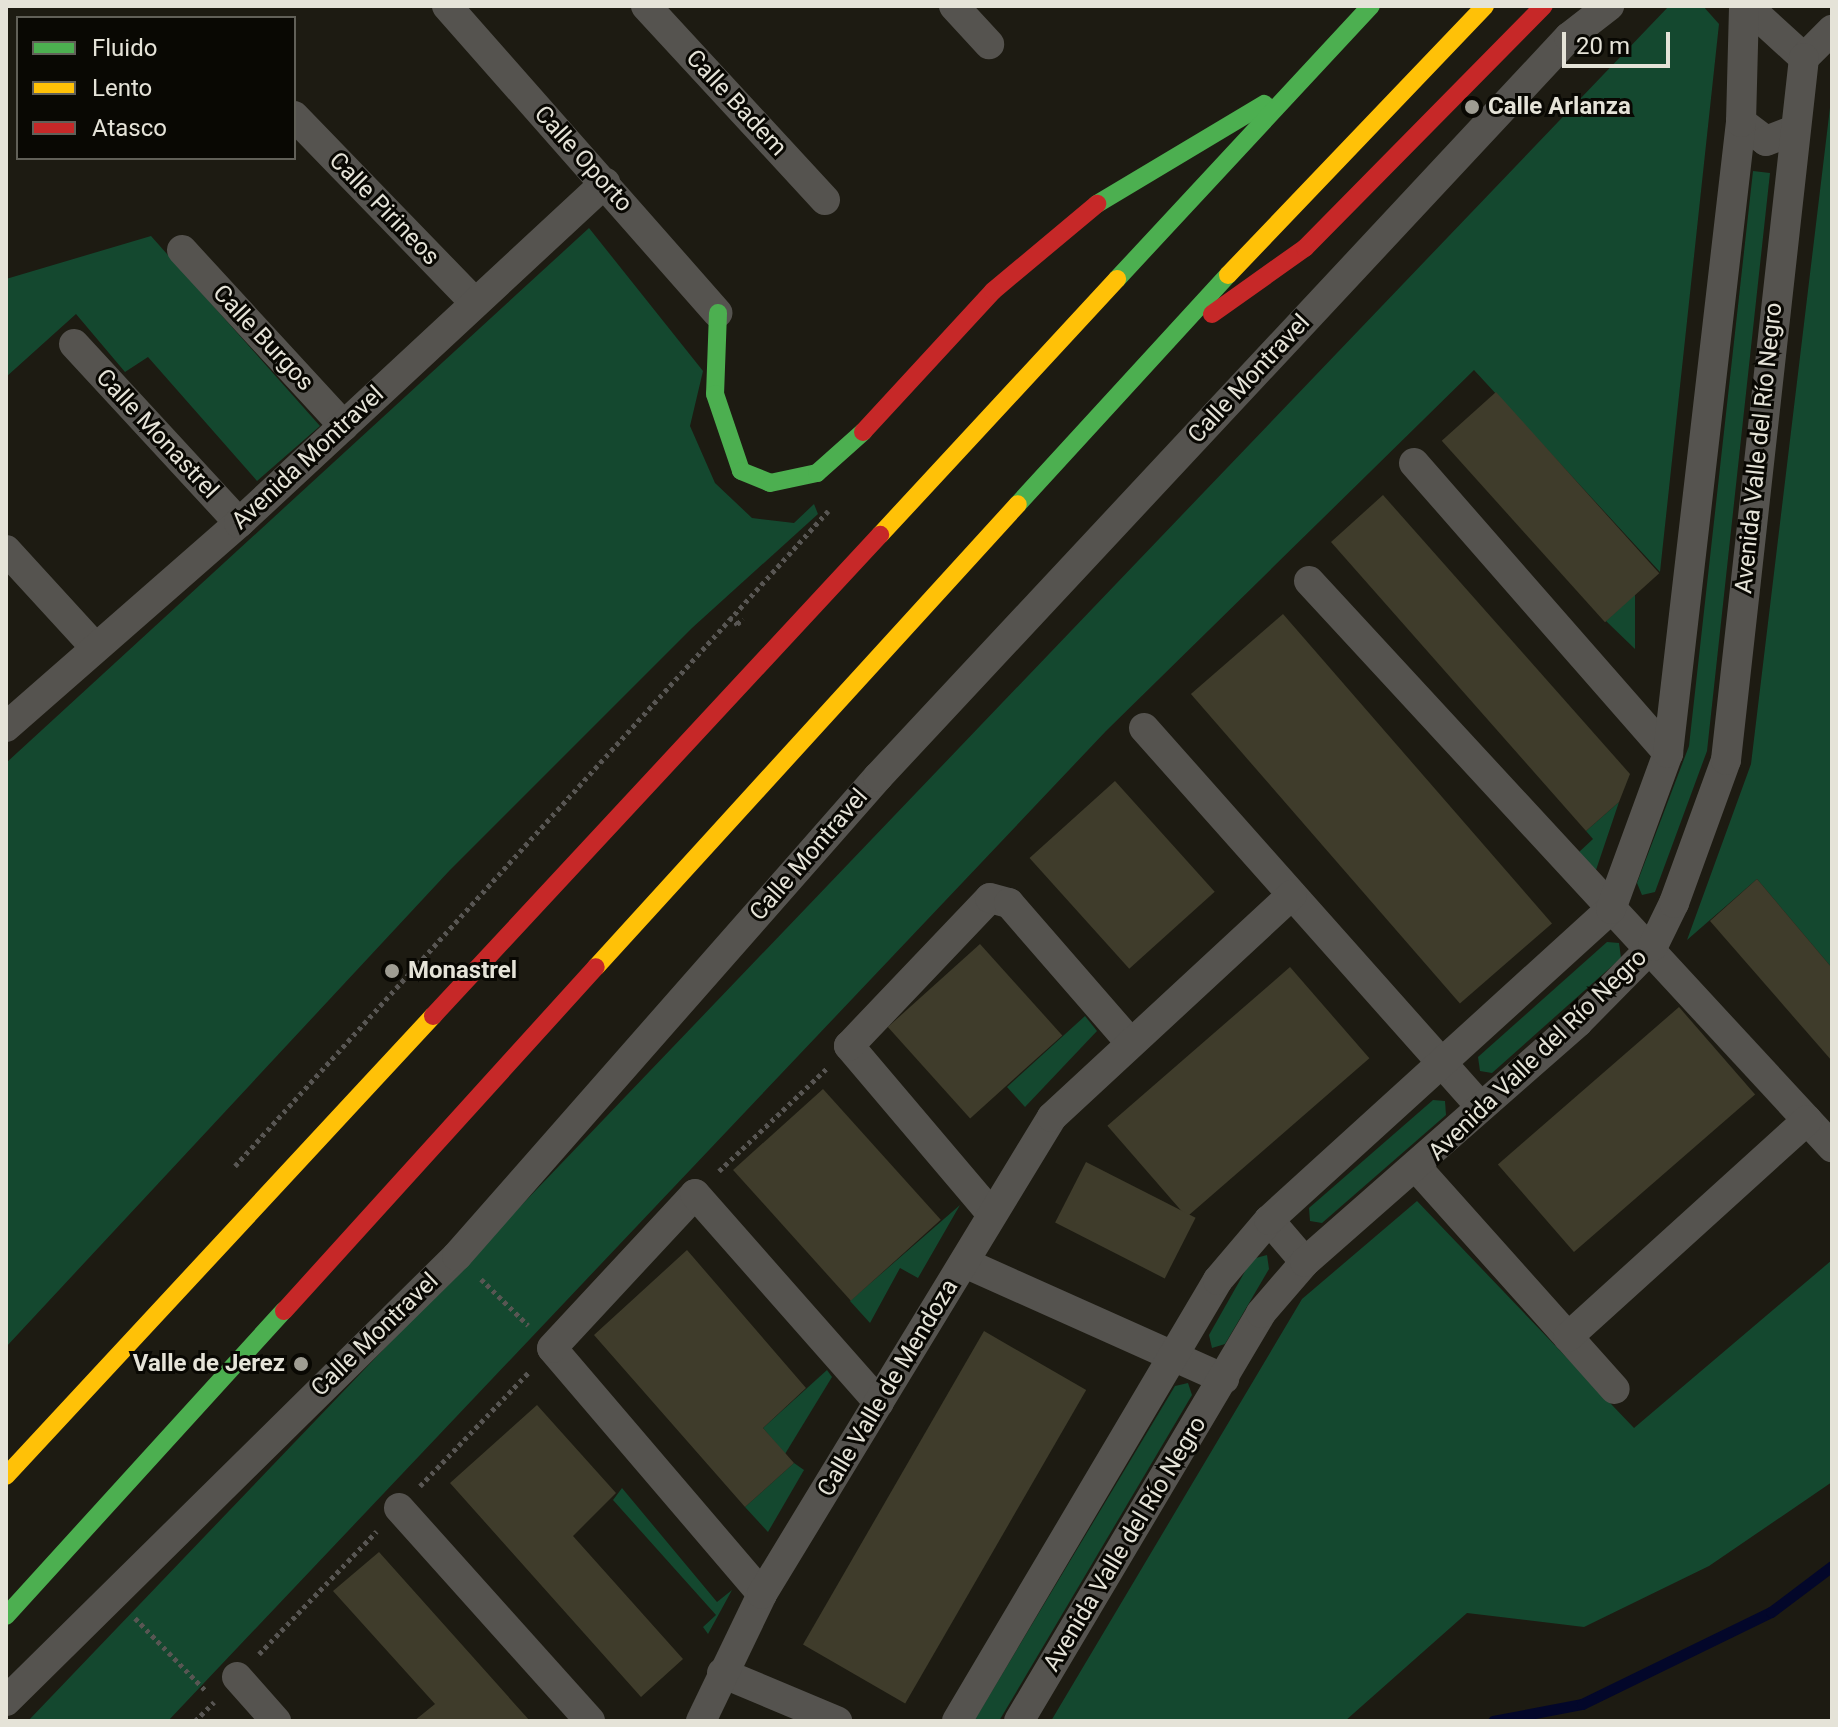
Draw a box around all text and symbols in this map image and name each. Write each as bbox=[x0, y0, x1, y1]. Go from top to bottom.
legend bbox=[16, 16, 296, 160]
scale bar bbox=[1566, 16, 1674, 66]
text: 20 m bbox=[1576, 32, 1630, 60]
text: Fluido bbox=[92, 34, 157, 62]
street label: Calle Badem bbox=[680, 44, 792, 162]
text: Lento bbox=[92, 74, 152, 102]
place label: Calle Arlanza bbox=[1488, 93, 1631, 121]
marker: Calle Arlanza bbox=[1463, 98, 1481, 116]
street label: Calle Oporto bbox=[528, 100, 638, 218]
text: Atasco bbox=[92, 114, 167, 142]
street label: Calle Pirineos bbox=[323, 146, 445, 272]
street label: Calle Burgos bbox=[207, 279, 319, 397]
street label: Avenida Valle del Río Negro bbox=[1729, 301, 1789, 595]
street label: Calle Montravel bbox=[1182, 309, 1316, 449]
street label: Calle Monastrel bbox=[90, 363, 224, 505]
street label: Avenida Montravel bbox=[226, 380, 390, 536]
street label: Calle Montravel bbox=[744, 783, 874, 927]
street label: Avenida Valle del Río Negro bbox=[1423, 943, 1653, 1167]
place label: Monastrel bbox=[408, 957, 517, 985]
marker: Monastrel bbox=[383, 962, 401, 980]
street label: Calle Montravel bbox=[306, 1267, 444, 1403]
street label: Calle Valle de Mendoza bbox=[812, 1274, 964, 1502]
place label: Valle de Jerez bbox=[133, 1350, 285, 1378]
marker: Valle de Jerez bbox=[292, 1355, 310, 1373]
street label: Avenida Valle del Río Negro bbox=[1037, 1411, 1213, 1677]

